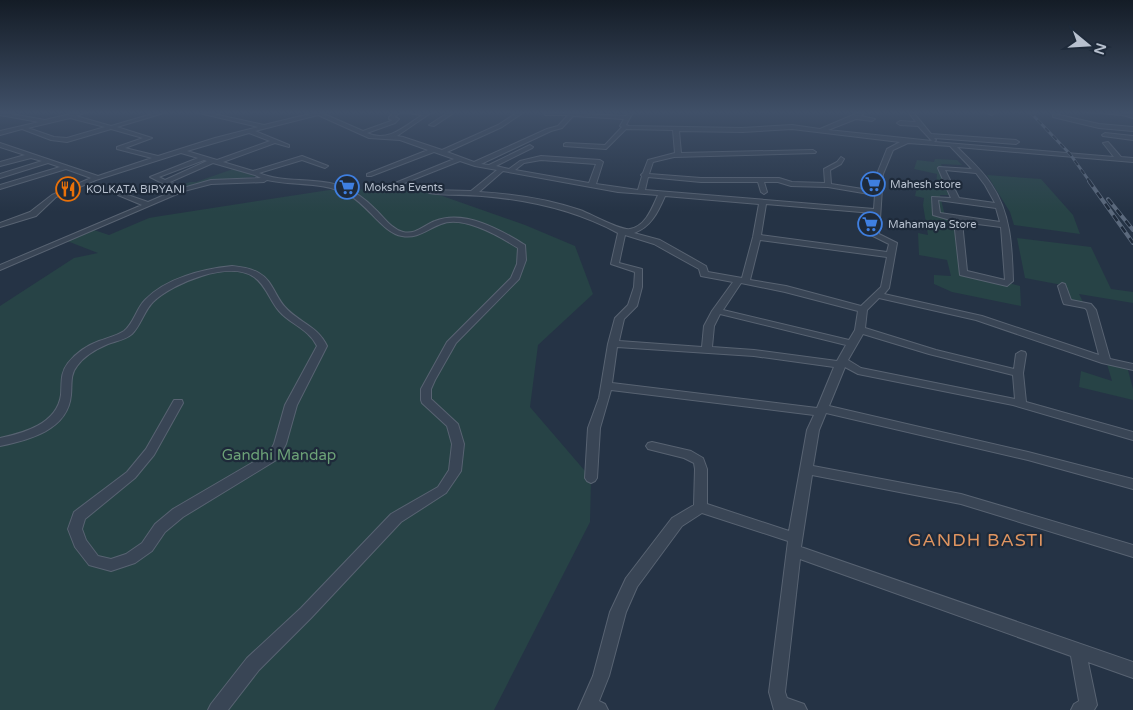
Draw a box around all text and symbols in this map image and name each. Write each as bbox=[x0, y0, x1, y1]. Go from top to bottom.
north arrow bbox=[1063, 20, 1113, 70]
text: N bbox=[1090, 41, 1110, 57]
supermarket icon: Mahesh store bbox=[860, 171, 886, 197]
supermarket icon: Moksha Events bbox=[334, 174, 360, 200]
restaurant icon: KOLKATA BIRYANI bbox=[55, 176, 81, 202]
place label: Mahesh store bbox=[890, 178, 961, 191]
place label: Moksha Events bbox=[364, 181, 443, 194]
place label: KOLKATA BIRYANI bbox=[86, 183, 185, 196]
supermarket icon: Mahamaya Store bbox=[857, 211, 883, 237]
place label: Mahamaya Store bbox=[888, 218, 976, 231]
park label: Gandhi Mandap bbox=[222, 446, 336, 464]
district label: GANDH BASTI bbox=[908, 529, 1044, 551]

